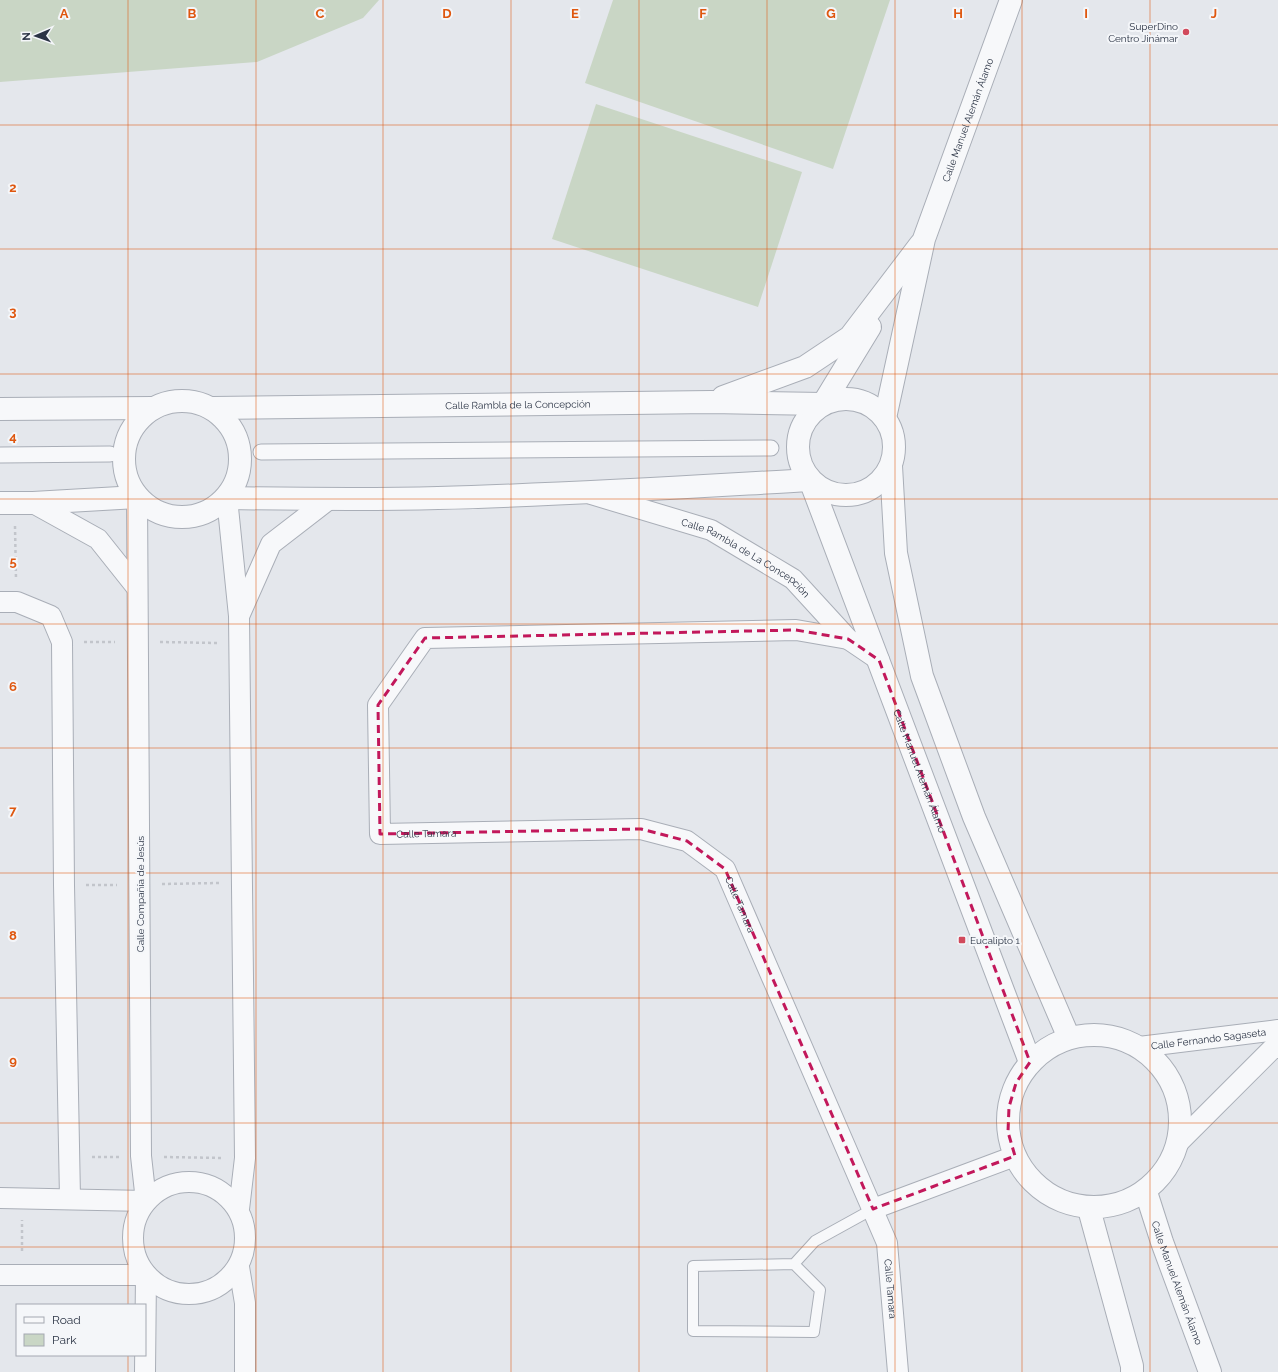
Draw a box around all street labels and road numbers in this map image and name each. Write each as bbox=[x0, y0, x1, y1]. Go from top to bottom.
street label: Calle Manuel Alemán Álamo bbox=[940, 56, 995, 183]
street label: Calle Rambla de la Concepción bbox=[445, 398, 591, 411]
street label: Calle Rambla de La Concepción bbox=[680, 516, 812, 599]
street label: Calle Manuel Alemán Álamo bbox=[892, 708, 948, 834]
street label: Calle Tamara bbox=[396, 827, 456, 839]
street label: Calle Compañía de Jesús bbox=[135, 836, 146, 952]
street label: Calle Tamara bbox=[723, 875, 757, 934]
street label: Calle Fernando Sagaseta bbox=[1150, 1026, 1267, 1051]
street label: Calle Manuel Alemán Álamo bbox=[1150, 1219, 1205, 1346]
street label: Calle Tamara bbox=[883, 1258, 899, 1319]

